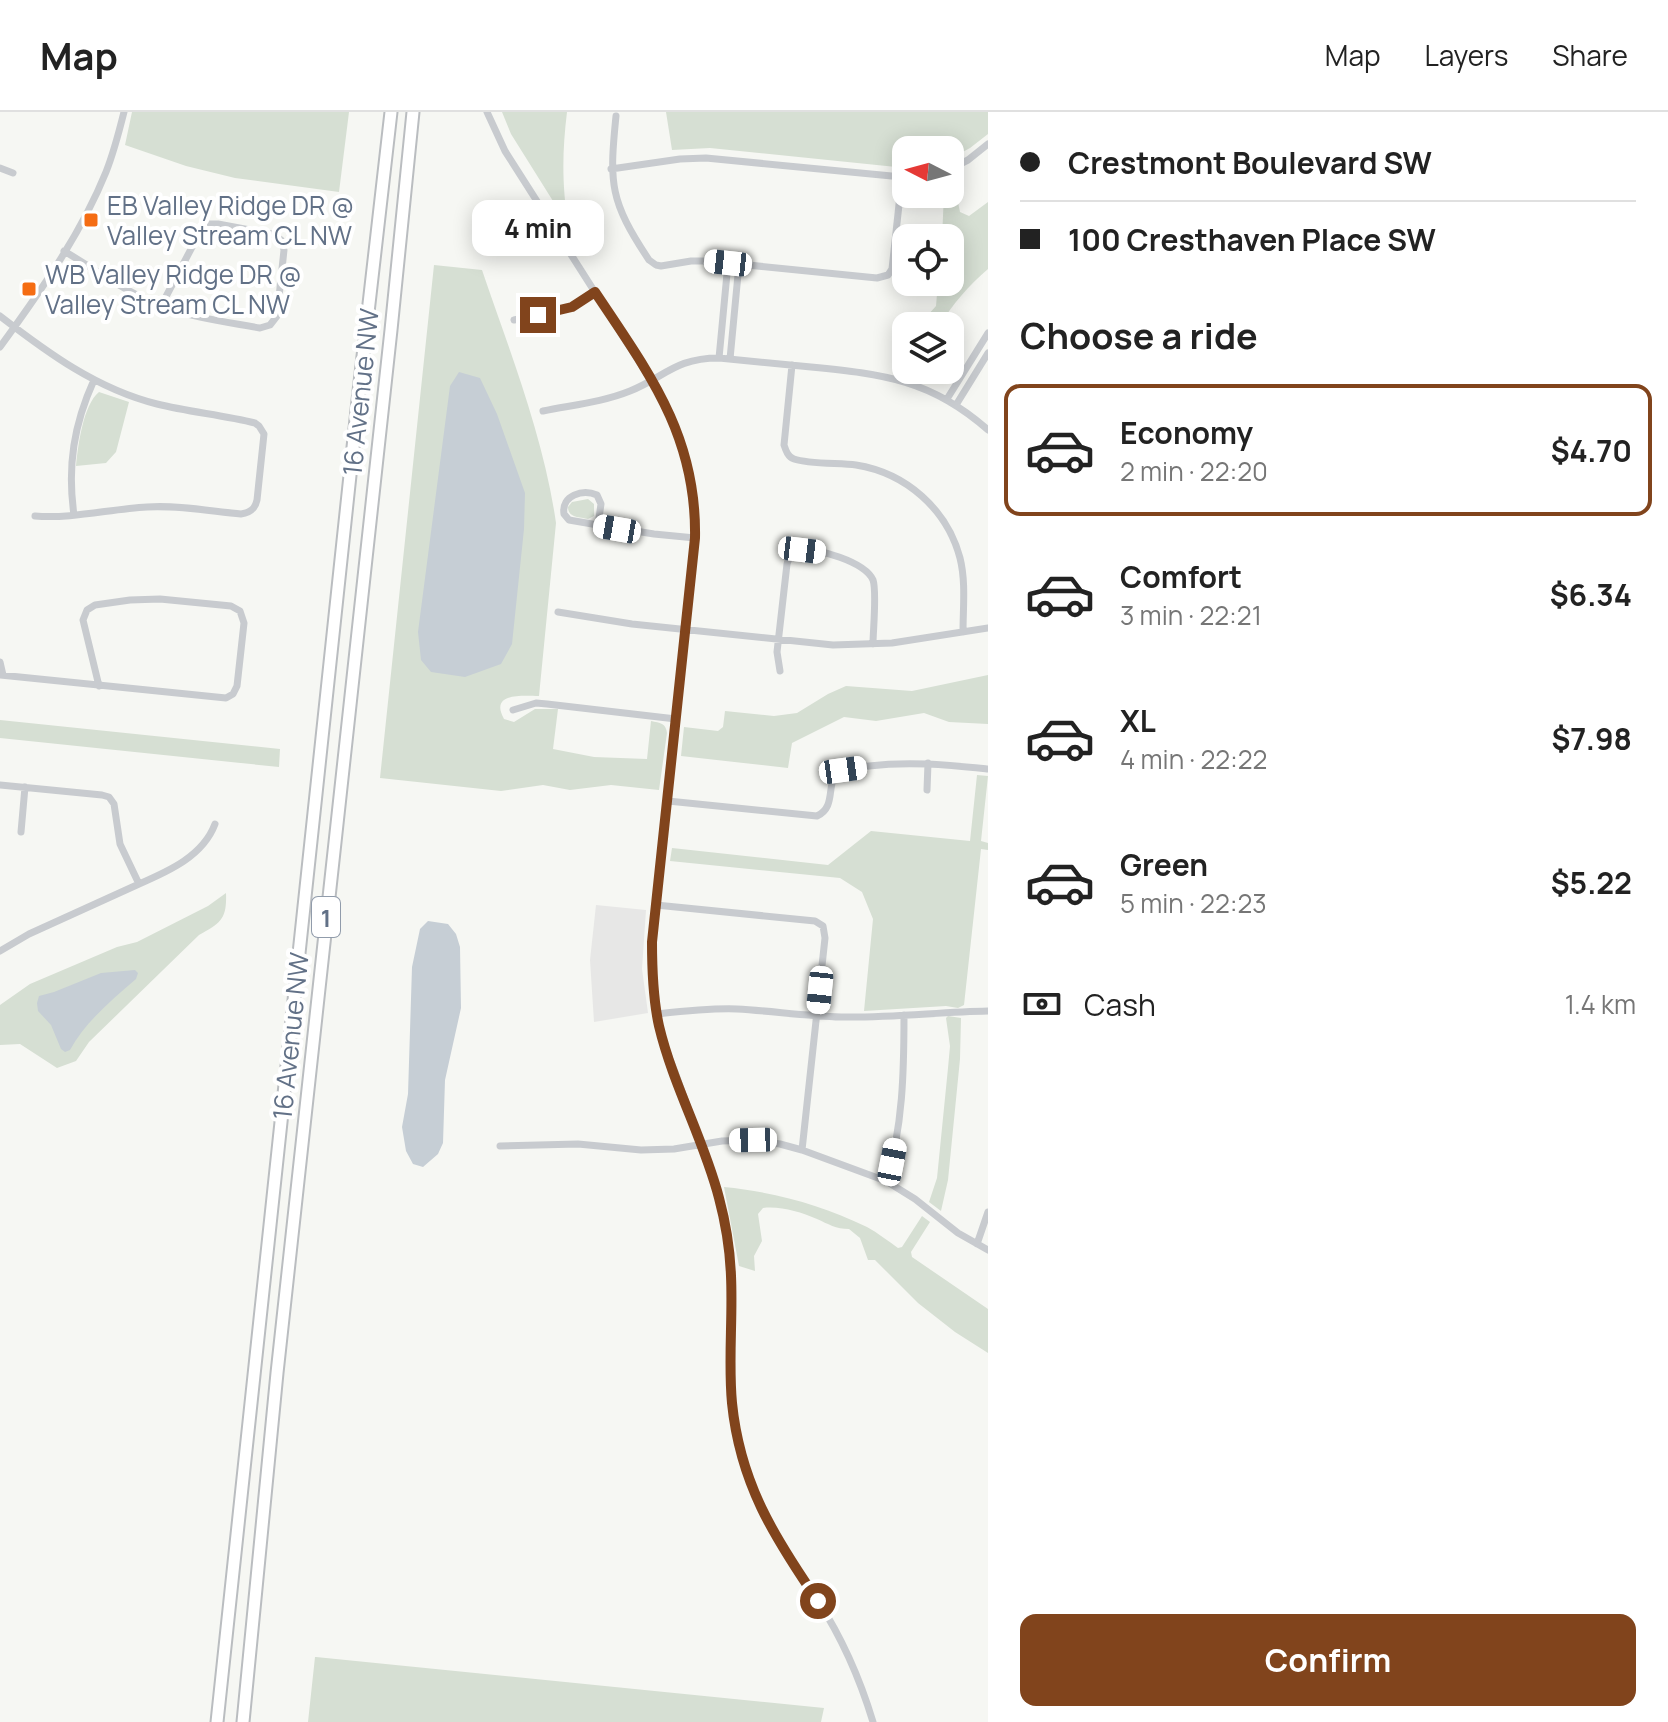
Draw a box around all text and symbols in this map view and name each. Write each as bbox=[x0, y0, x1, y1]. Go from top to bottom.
text: Map bbox=[40, 29, 118, 81]
text: Map bbox=[1325, 36, 1381, 74]
text: Layers bbox=[1425, 36, 1508, 74]
text: Share bbox=[1552, 36, 1628, 74]
north arrow bbox=[892, 136, 964, 208]
map controls bbox=[892, 136, 964, 384]
text: Crestmont Boulevard SW bbox=[1068, 142, 1432, 183]
place label: EB Valley Ridge DR @ Valley Stream CL NW bbox=[107, 187, 354, 253]
callout: 4 min bbox=[472, 199, 604, 255]
text: 4 min bbox=[504, 210, 572, 246]
marker: EB Valley Ridge DR @ Valley Stream CL NW bbox=[82, 211, 100, 229]
text: 100 Cresthaven Place SW bbox=[1068, 219, 1436, 260]
button: locate bbox=[892, 224, 964, 296]
car bbox=[703, 249, 753, 277]
place label: WB Valley Ridge DR @ Valley Stream CL NW bbox=[45, 256, 302, 322]
marker: WB Valley Ridge DR @ Valley Stream CL NW bbox=[20, 280, 38, 298]
route end bbox=[520, 297, 556, 333]
street label: 16 Avenue NW bbox=[333, 307, 387, 477]
text: Choose a ride bbox=[1020, 311, 1258, 360]
button: layers bbox=[892, 312, 964, 384]
text: Economy bbox=[1120, 412, 1253, 453]
icon: car bbox=[1024, 414, 1096, 486]
text: $4.70 bbox=[1551, 430, 1632, 471]
text: 2 min · 22:20 bbox=[1120, 453, 1268, 489]
car bbox=[591, 513, 643, 545]
car bbox=[777, 535, 827, 565]
text: Comfort bbox=[1120, 556, 1242, 597]
icon: car bbox=[1024, 558, 1096, 630]
text: $6.34 bbox=[1550, 574, 1632, 615]
text: 3 min · 22:21 bbox=[1120, 597, 1262, 633]
text: XL bbox=[1120, 700, 1156, 741]
icon: car bbox=[1024, 702, 1096, 774]
text: $7.98 bbox=[1552, 718, 1632, 759]
text: 4 min · 22:22 bbox=[1120, 741, 1267, 777]
car bbox=[818, 755, 868, 785]
text: Green bbox=[1120, 844, 1208, 885]
icon: car bbox=[1024, 846, 1096, 918]
text: $5.22 bbox=[1551, 862, 1632, 903]
text: 5 min · 22:23 bbox=[1120, 885, 1267, 921]
road number: 1 bbox=[312, 897, 340, 937]
street label: 16 Avenue NW bbox=[263, 951, 317, 1121]
car bbox=[806, 965, 834, 1015]
icon: cash bbox=[1020, 982, 1064, 1026]
text: Cash bbox=[1084, 984, 1156, 1025]
text: 1.4 km bbox=[1565, 986, 1636, 1022]
car bbox=[729, 1128, 777, 1152]
car bbox=[876, 1136, 908, 1188]
route start bbox=[800, 1583, 836, 1619]
button: Confirm bbox=[1020, 1614, 1636, 1706]

